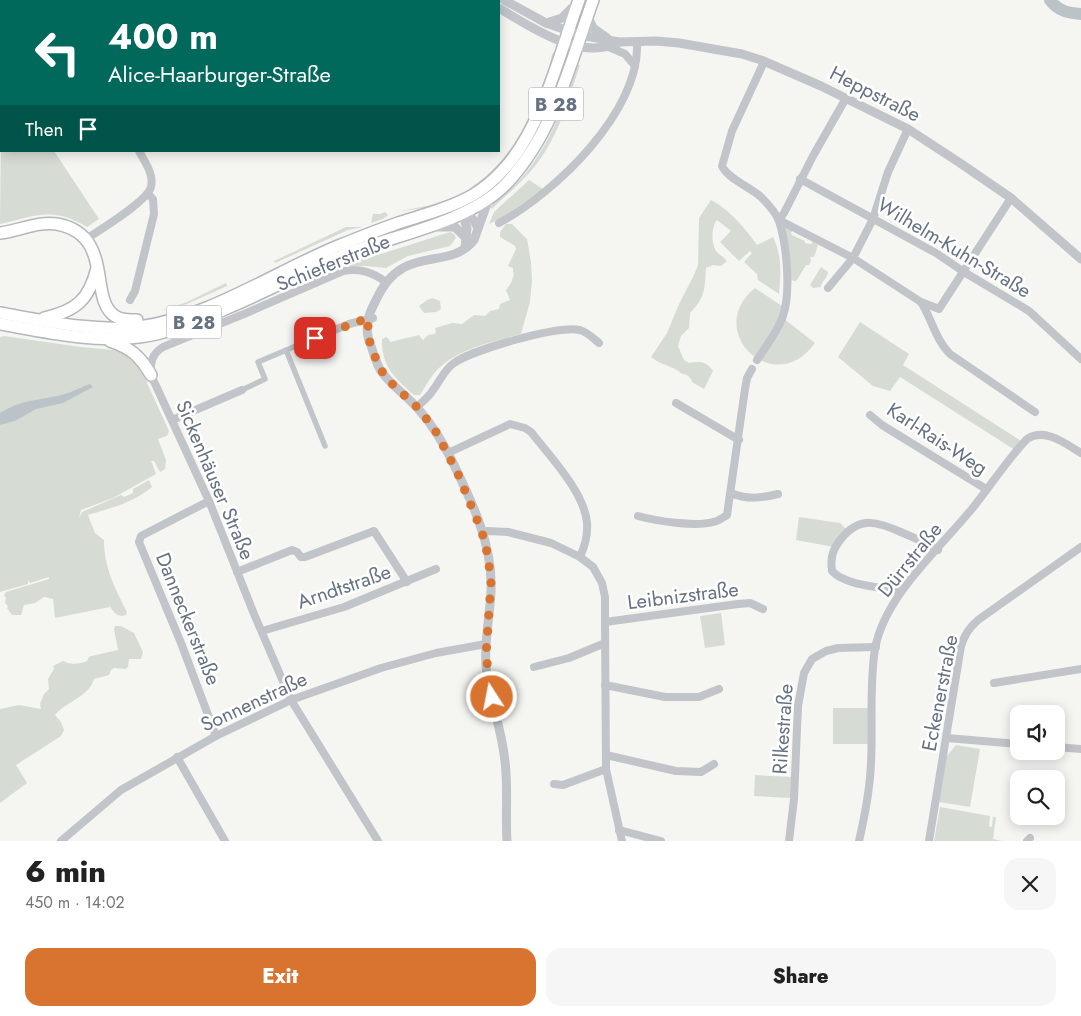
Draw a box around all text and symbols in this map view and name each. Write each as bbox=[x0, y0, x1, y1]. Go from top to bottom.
text: 400 m bbox=[108, 12, 218, 62]
icon: left bbox=[25, 20, 90, 85]
text: Alice-Haarburger-Straße bbox=[108, 58, 331, 90]
street label: Heppstraße bbox=[825, 59, 925, 129]
road number: B 28 bbox=[528, 88, 584, 120]
icon: arrive bbox=[74, 115, 102, 143]
text: Then bbox=[25, 116, 64, 143]
street label: Wilhelm-Kuhn-Straße bbox=[872, 190, 1036, 306]
street label: Schieferstraße bbox=[272, 227, 394, 299]
road number: B 28 bbox=[166, 306, 222, 338]
pin bbox=[294, 317, 336, 359]
icon: arrive bbox=[301, 324, 329, 352]
street label: Sickenhäuser Straße bbox=[168, 396, 262, 564]
street label: Karl-Rais-Weg bbox=[881, 396, 993, 482]
street label: Dürrstraße bbox=[871, 516, 949, 604]
street label: Danneckerstraße bbox=[148, 548, 228, 690]
street label: Arndtstraße bbox=[293, 557, 395, 617]
street label: Leibnizstraße bbox=[626, 575, 740, 617]
street label: Eckenerstraße bbox=[915, 632, 965, 754]
street label: Sonnenstraße bbox=[196, 665, 312, 739]
position arrow bbox=[465, 670, 517, 722]
street label: Rilkestraße bbox=[765, 683, 801, 775]
map controls bbox=[1010, 705, 1065, 825]
button: sound bbox=[1010, 705, 1065, 760]
button: search bbox=[1010, 770, 1065, 825]
text: 6 min bbox=[25, 850, 106, 893]
button: close bbox=[1004, 858, 1056, 910]
text: 450 m · 14:02 bbox=[25, 891, 125, 914]
button: Exit bbox=[25, 948, 536, 1006]
button: Share bbox=[546, 948, 1056, 1006]

